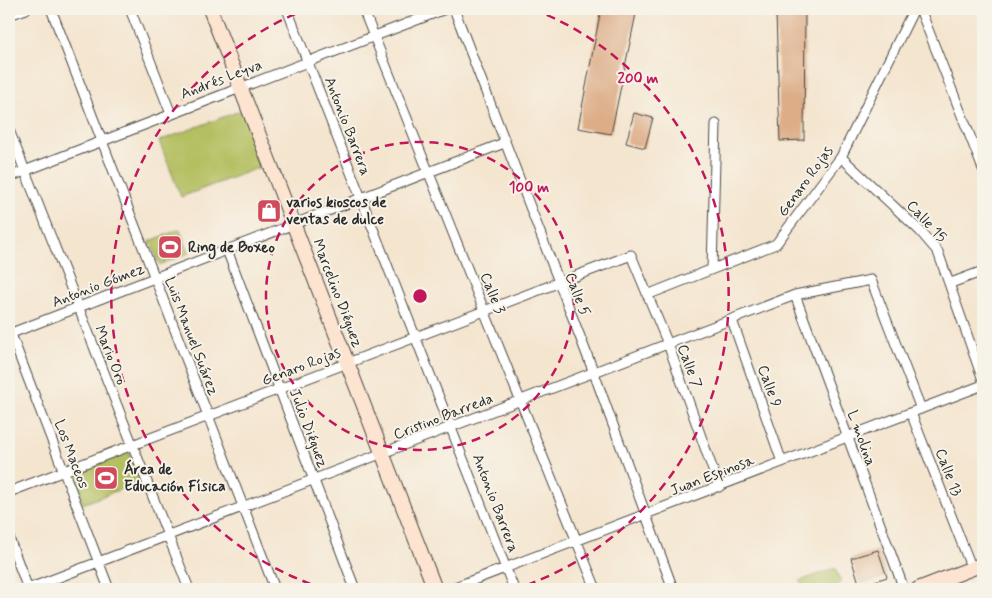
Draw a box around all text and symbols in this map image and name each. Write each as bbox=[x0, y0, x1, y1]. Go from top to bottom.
street label: Andrés Leyva bbox=[178, 55, 265, 105]
text: 200 m bbox=[618, 69, 659, 89]
street label: Antonio Barrera bbox=[319, 74, 375, 179]
street label: Genaro Rojas bbox=[773, 142, 838, 221]
text: 100 m bbox=[509, 178, 549, 198]
place label: varios kioscos de ventas de dulce bbox=[286, 193, 387, 230]
street label: Calle 15 bbox=[902, 196, 951, 247]
shop icon: varios kioscos de ventas de dulce bbox=[256, 198, 282, 224]
sports icon: Ring de Boxeo bbox=[157, 234, 183, 260]
street label: Marcelino Diéguez bbox=[307, 236, 367, 350]
place label: Ring de Boxeo bbox=[188, 238, 275, 260]
street label: Antonio Gómez bbox=[49, 259, 148, 313]
street label: Calle 3 bbox=[475, 270, 509, 317]
street label: Calle 5 bbox=[560, 270, 595, 319]
street label: Luis Manuel Suárez bbox=[159, 274, 223, 398]
centre of rings bbox=[411, 287, 429, 305]
street label: Mario Oro bbox=[89, 323, 131, 388]
street label: Calle 7 bbox=[672, 342, 706, 391]
street label: Genaro Rojas bbox=[259, 343, 344, 391]
street label: Calle 9 bbox=[752, 362, 786, 410]
street label: Julio Diéguez bbox=[284, 386, 332, 471]
street label: Cristino Barreda bbox=[391, 389, 496, 445]
street label: L molina bbox=[842, 408, 880, 469]
street label: Los Maceos bbox=[49, 417, 93, 492]
street label: Calle 13 bbox=[930, 446, 966, 499]
street label: Juan Espinosa bbox=[668, 450, 758, 501]
street label: Antonio Barrera bbox=[467, 451, 523, 556]
place label: Área de Educación Física bbox=[124, 459, 226, 497]
sports icon: Área de Educación Física bbox=[93, 465, 119, 491]

